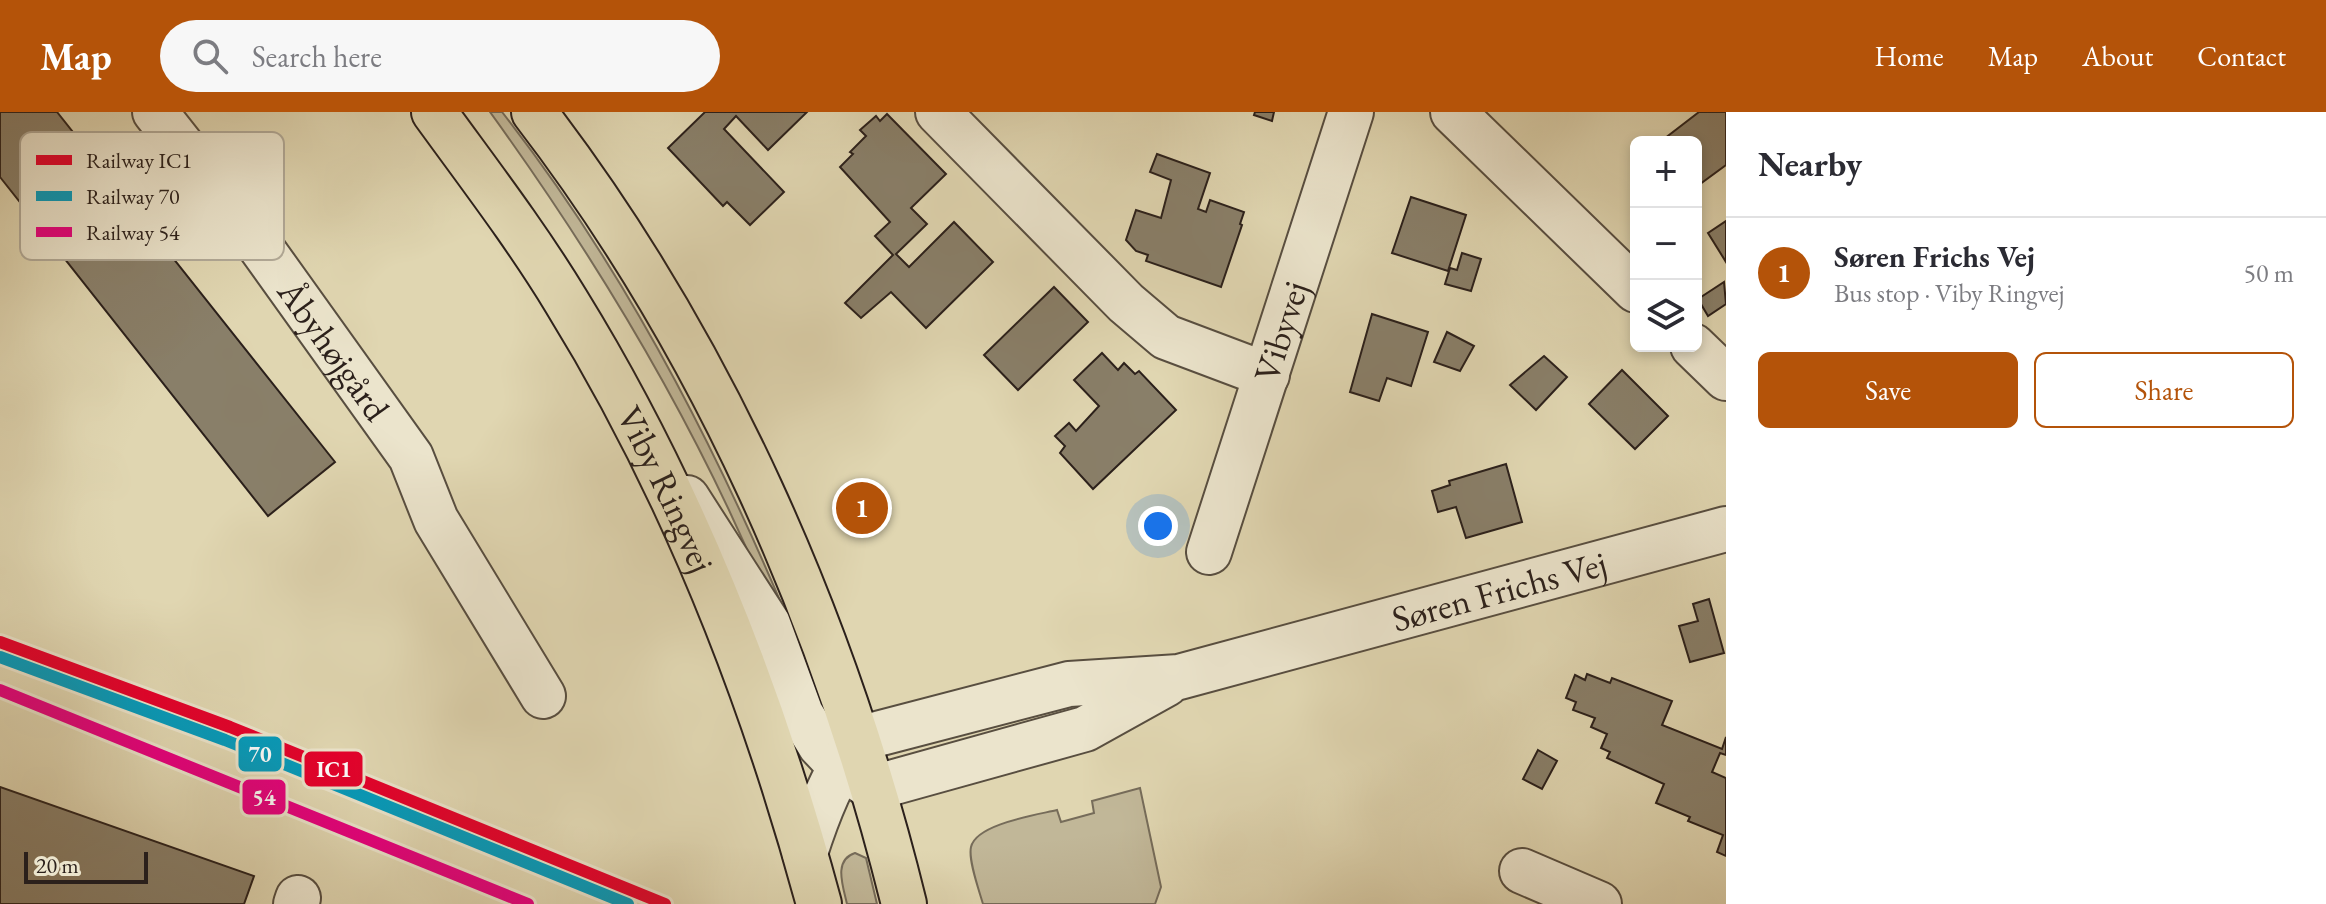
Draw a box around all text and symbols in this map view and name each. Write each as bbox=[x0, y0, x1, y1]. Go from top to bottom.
search box bbox=[160, 20, 720, 92]
text: Map bbox=[40, 32, 112, 81]
icon: search bbox=[188, 34, 232, 78]
text: Search here bbox=[252, 37, 382, 76]
text: Home bbox=[1874, 38, 1944, 74]
text: Map bbox=[1988, 38, 2038, 74]
text: About bbox=[2082, 38, 2153, 74]
text: Contact bbox=[2197, 38, 2286, 74]
legend bbox=[20, 132, 284, 260]
map controls bbox=[1630, 136, 1702, 352]
button: + bbox=[1630, 136, 1702, 208]
text: Nearby bbox=[1758, 142, 1862, 186]
text: Railway IC1 bbox=[86, 146, 192, 175]
text: Railway 70 bbox=[86, 182, 180, 211]
button: − bbox=[1630, 208, 1702, 280]
text: Railway 54 bbox=[86, 218, 180, 247]
text: Søren Frichs Vej bbox=[1834, 237, 2035, 276]
text: 1 bbox=[1777, 256, 1791, 290]
text: 50 m bbox=[2244, 256, 2294, 290]
street label: Åbyhøjgård bbox=[267, 269, 401, 430]
street label: Vibyvej bbox=[1242, 275, 1318, 387]
text: Bus stop · Viby Ringvej bbox=[1834, 276, 2064, 310]
button: layers bbox=[1630, 280, 1702, 352]
button: Save bbox=[1758, 352, 2018, 428]
button: Share bbox=[2034, 352, 2294, 428]
street label: Viby Ringvej bbox=[607, 397, 726, 579]
pin: 1 bbox=[836, 478, 888, 538]
your location bbox=[1138, 506, 1178, 546]
street label: Søren Frichs Vej bbox=[1386, 539, 1612, 642]
line badge: 70 bbox=[237, 735, 283, 773]
text: 70 bbox=[248, 740, 272, 769]
line badge: IC1 bbox=[303, 750, 364, 788]
text: IC1 bbox=[316, 755, 352, 784]
line badge: 54 bbox=[241, 778, 287, 816]
text: 54 bbox=[252, 783, 276, 812]
scale bar bbox=[24, 848, 148, 884]
text: 20 m bbox=[36, 851, 79, 880]

